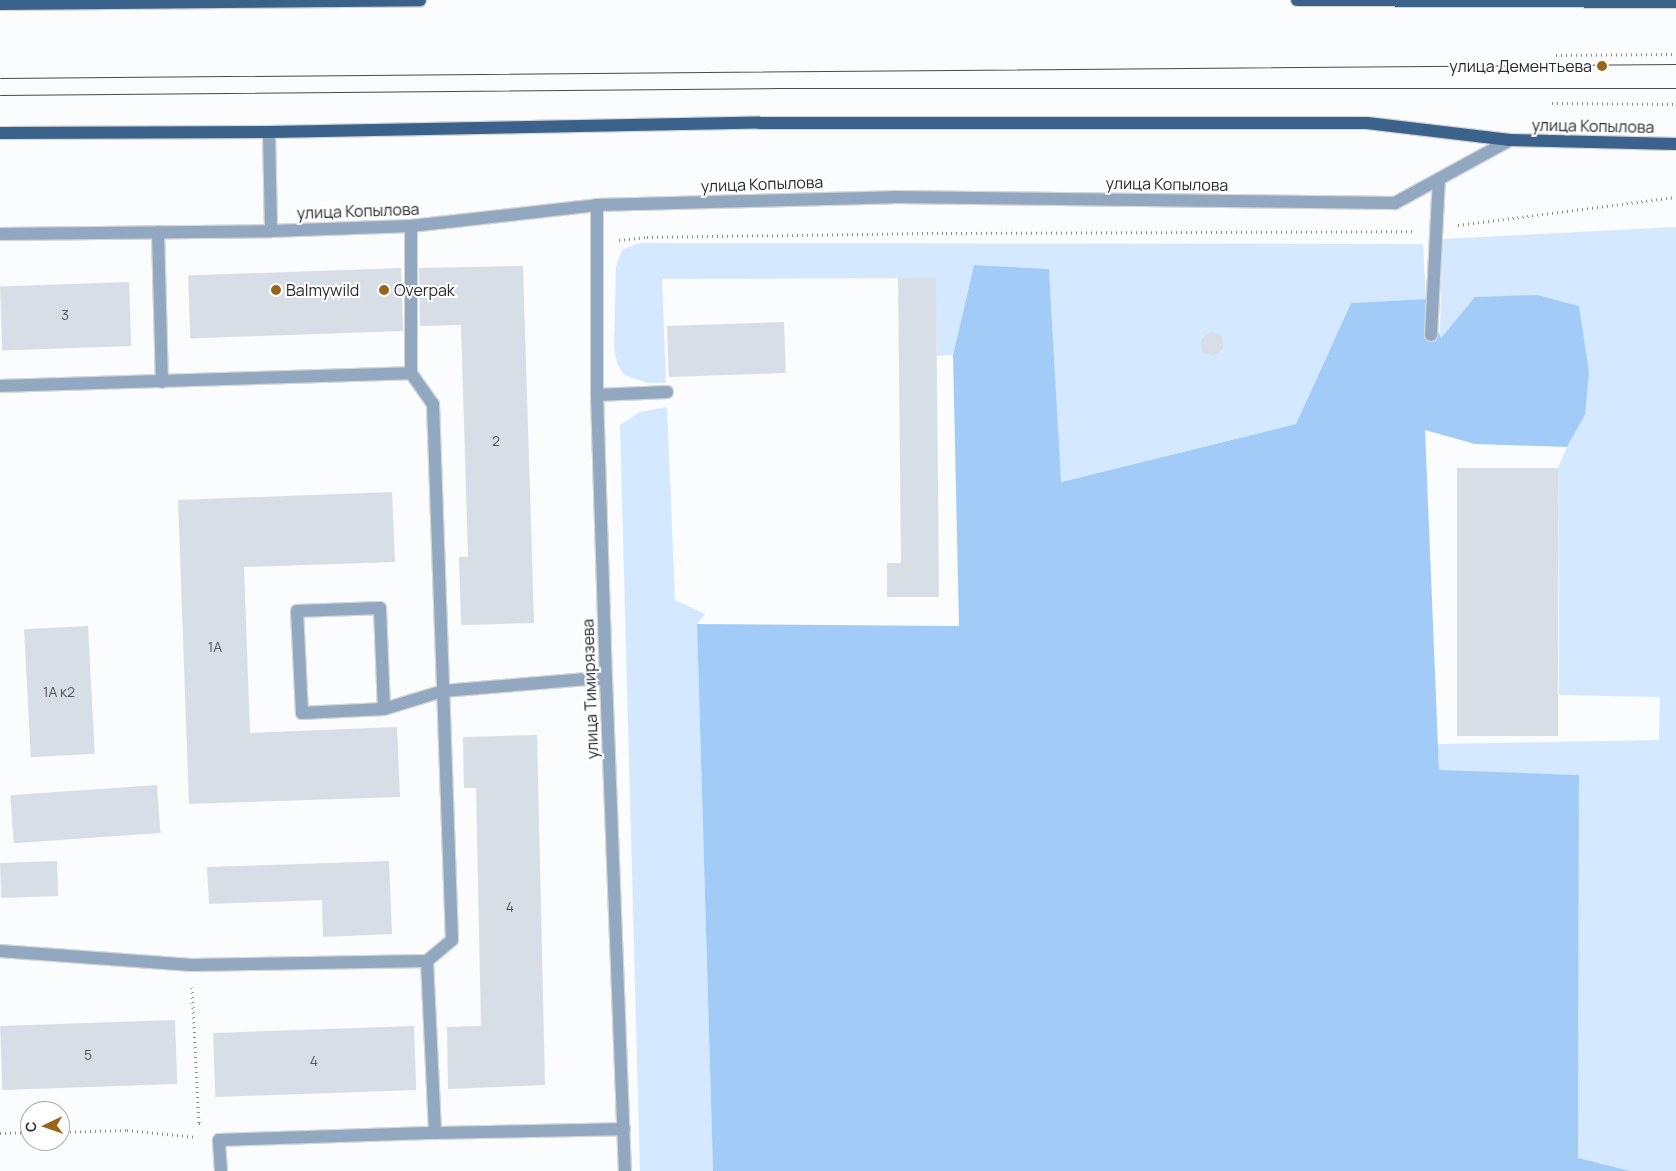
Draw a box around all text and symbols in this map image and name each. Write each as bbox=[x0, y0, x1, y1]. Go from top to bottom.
place label: улица Дементьева bbox=[1449, 56, 1592, 76]
marker: улица Дементьева bbox=[1596, 60, 1608, 72]
street label: улица Копылова bbox=[1532, 115, 1654, 137]
street label: улица Копылова bbox=[700, 172, 824, 196]
street label: улица Копылова bbox=[1106, 173, 1228, 195]
street label: улица Копылова bbox=[296, 199, 420, 223]
place label: Balmywild bbox=[286, 280, 359, 300]
place label: Overpak bbox=[394, 280, 455, 300]
marker: Balmywild bbox=[270, 284, 282, 296]
marker: Overpak bbox=[378, 284, 390, 296]
house number: 3 bbox=[61, 307, 69, 323]
house number: 2 bbox=[492, 433, 500, 449]
street label: улица Тимирязева bbox=[578, 618, 602, 760]
house number: 1А bbox=[208, 639, 222, 655]
house number: 1А к2 bbox=[43, 684, 75, 700]
house number: 4 bbox=[506, 899, 514, 915]
house number: 5 bbox=[84, 1047, 92, 1063]
house number: 4 bbox=[310, 1053, 318, 1069]
north arrow bbox=[20, 1101, 70, 1151]
text: С bbox=[21, 1121, 40, 1132]

